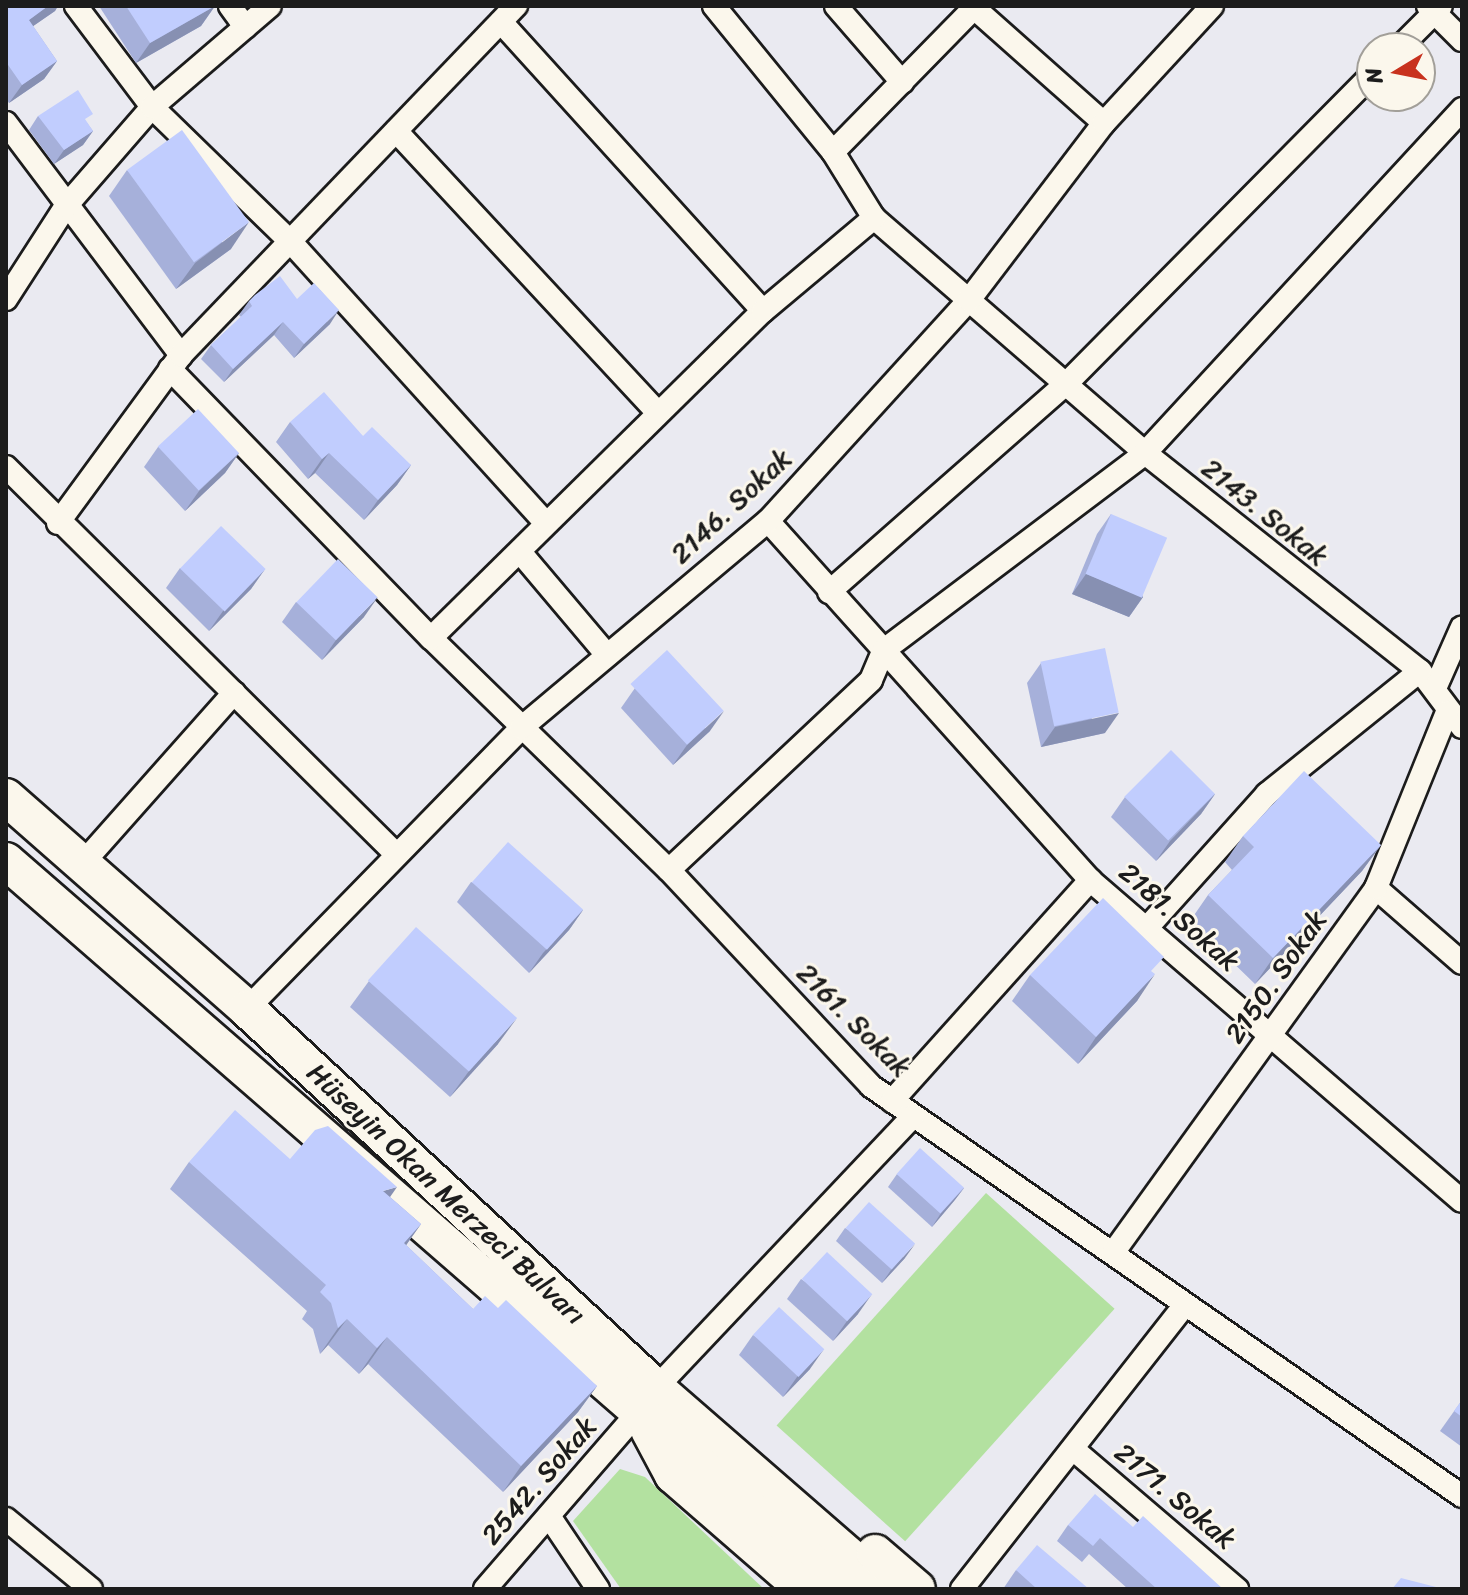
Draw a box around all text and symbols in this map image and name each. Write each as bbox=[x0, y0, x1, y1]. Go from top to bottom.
north arrow bbox=[1356, 32, 1436, 112]
text: N bbox=[1353, 65, 1394, 87]
street label: 2146. Sokak bbox=[664, 442, 798, 570]
street label: 2143. Sokak bbox=[1195, 451, 1335, 573]
street label: 2181. Sokak bbox=[1112, 856, 1246, 978]
street label: 2150. Sokak bbox=[1218, 904, 1334, 1050]
street label: 2161. Sokak bbox=[790, 956, 918, 1084]
street label: Hüseyin Okan Merzeci Bulvarı bbox=[300, 1056, 592, 1332]
street label: 2542. Sokak bbox=[474, 1410, 604, 1552]
street label: 2171. Sokak bbox=[1108, 1436, 1242, 1556]

